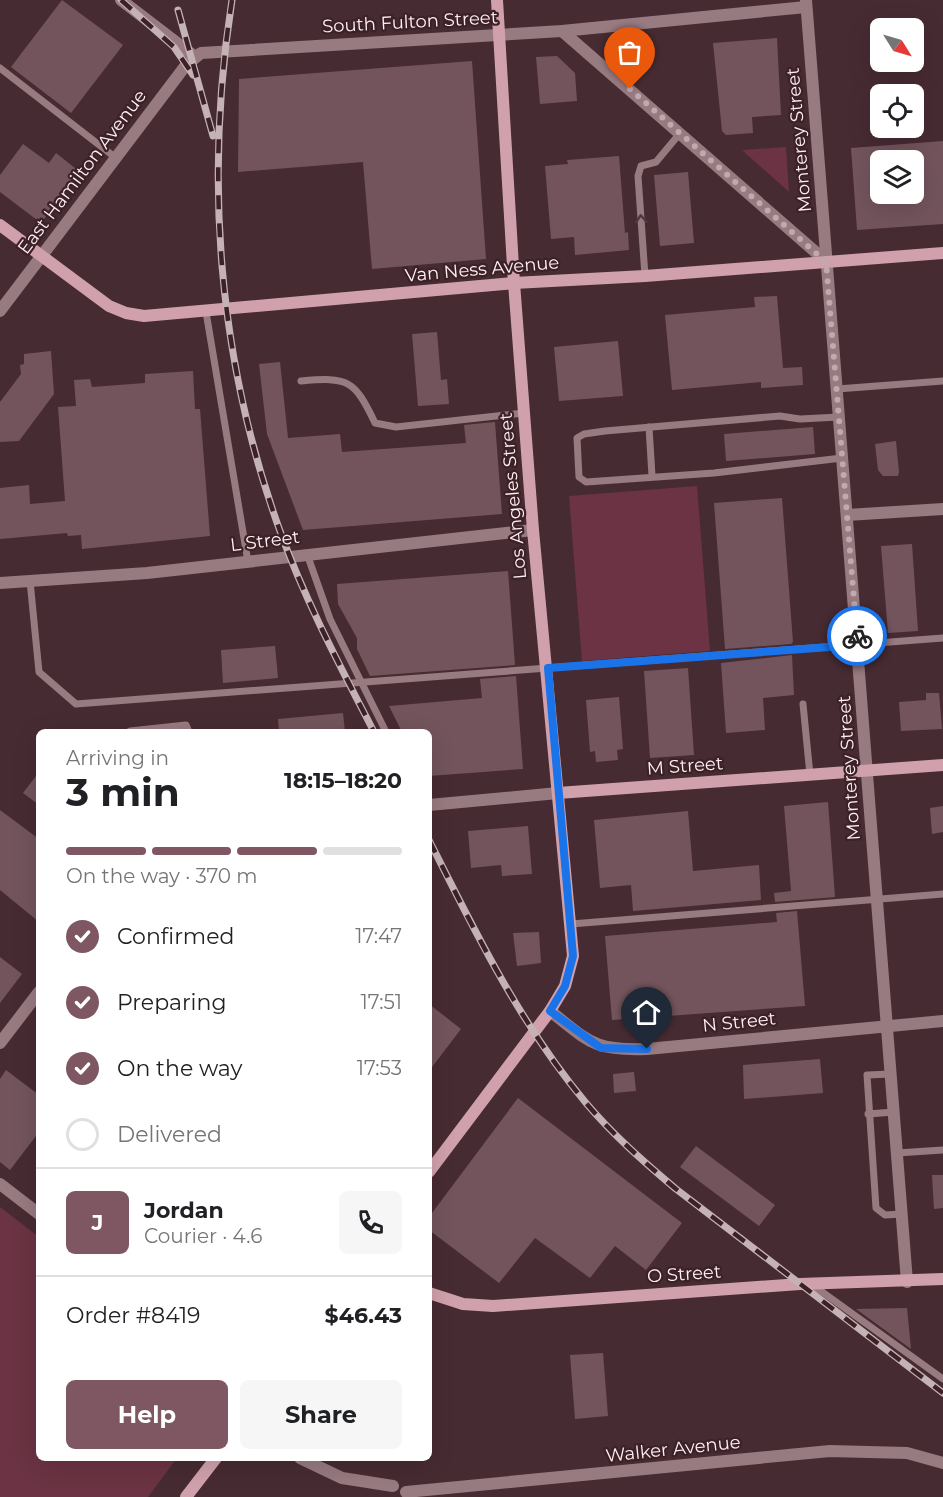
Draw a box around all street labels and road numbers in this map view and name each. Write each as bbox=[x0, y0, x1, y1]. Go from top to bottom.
street label: South Fulton Street bbox=[322, 6, 498, 38]
street label: Monterey Street bbox=[782, 67, 816, 213]
street label: East Hamilton Avenue bbox=[13, 85, 151, 259]
street label: Van Ness Avenue bbox=[404, 251, 560, 287]
street label: Los Angeles Street bbox=[495, 412, 531, 580]
street label: L Street bbox=[229, 526, 301, 556]
street label: Monterey Street bbox=[833, 695, 865, 841]
street label: M Street bbox=[646, 752, 724, 780]
street label: N Street bbox=[701, 1007, 777, 1037]
street label: O Street bbox=[646, 1260, 722, 1288]
street label: Walker Avenue bbox=[604, 1431, 742, 1467]

